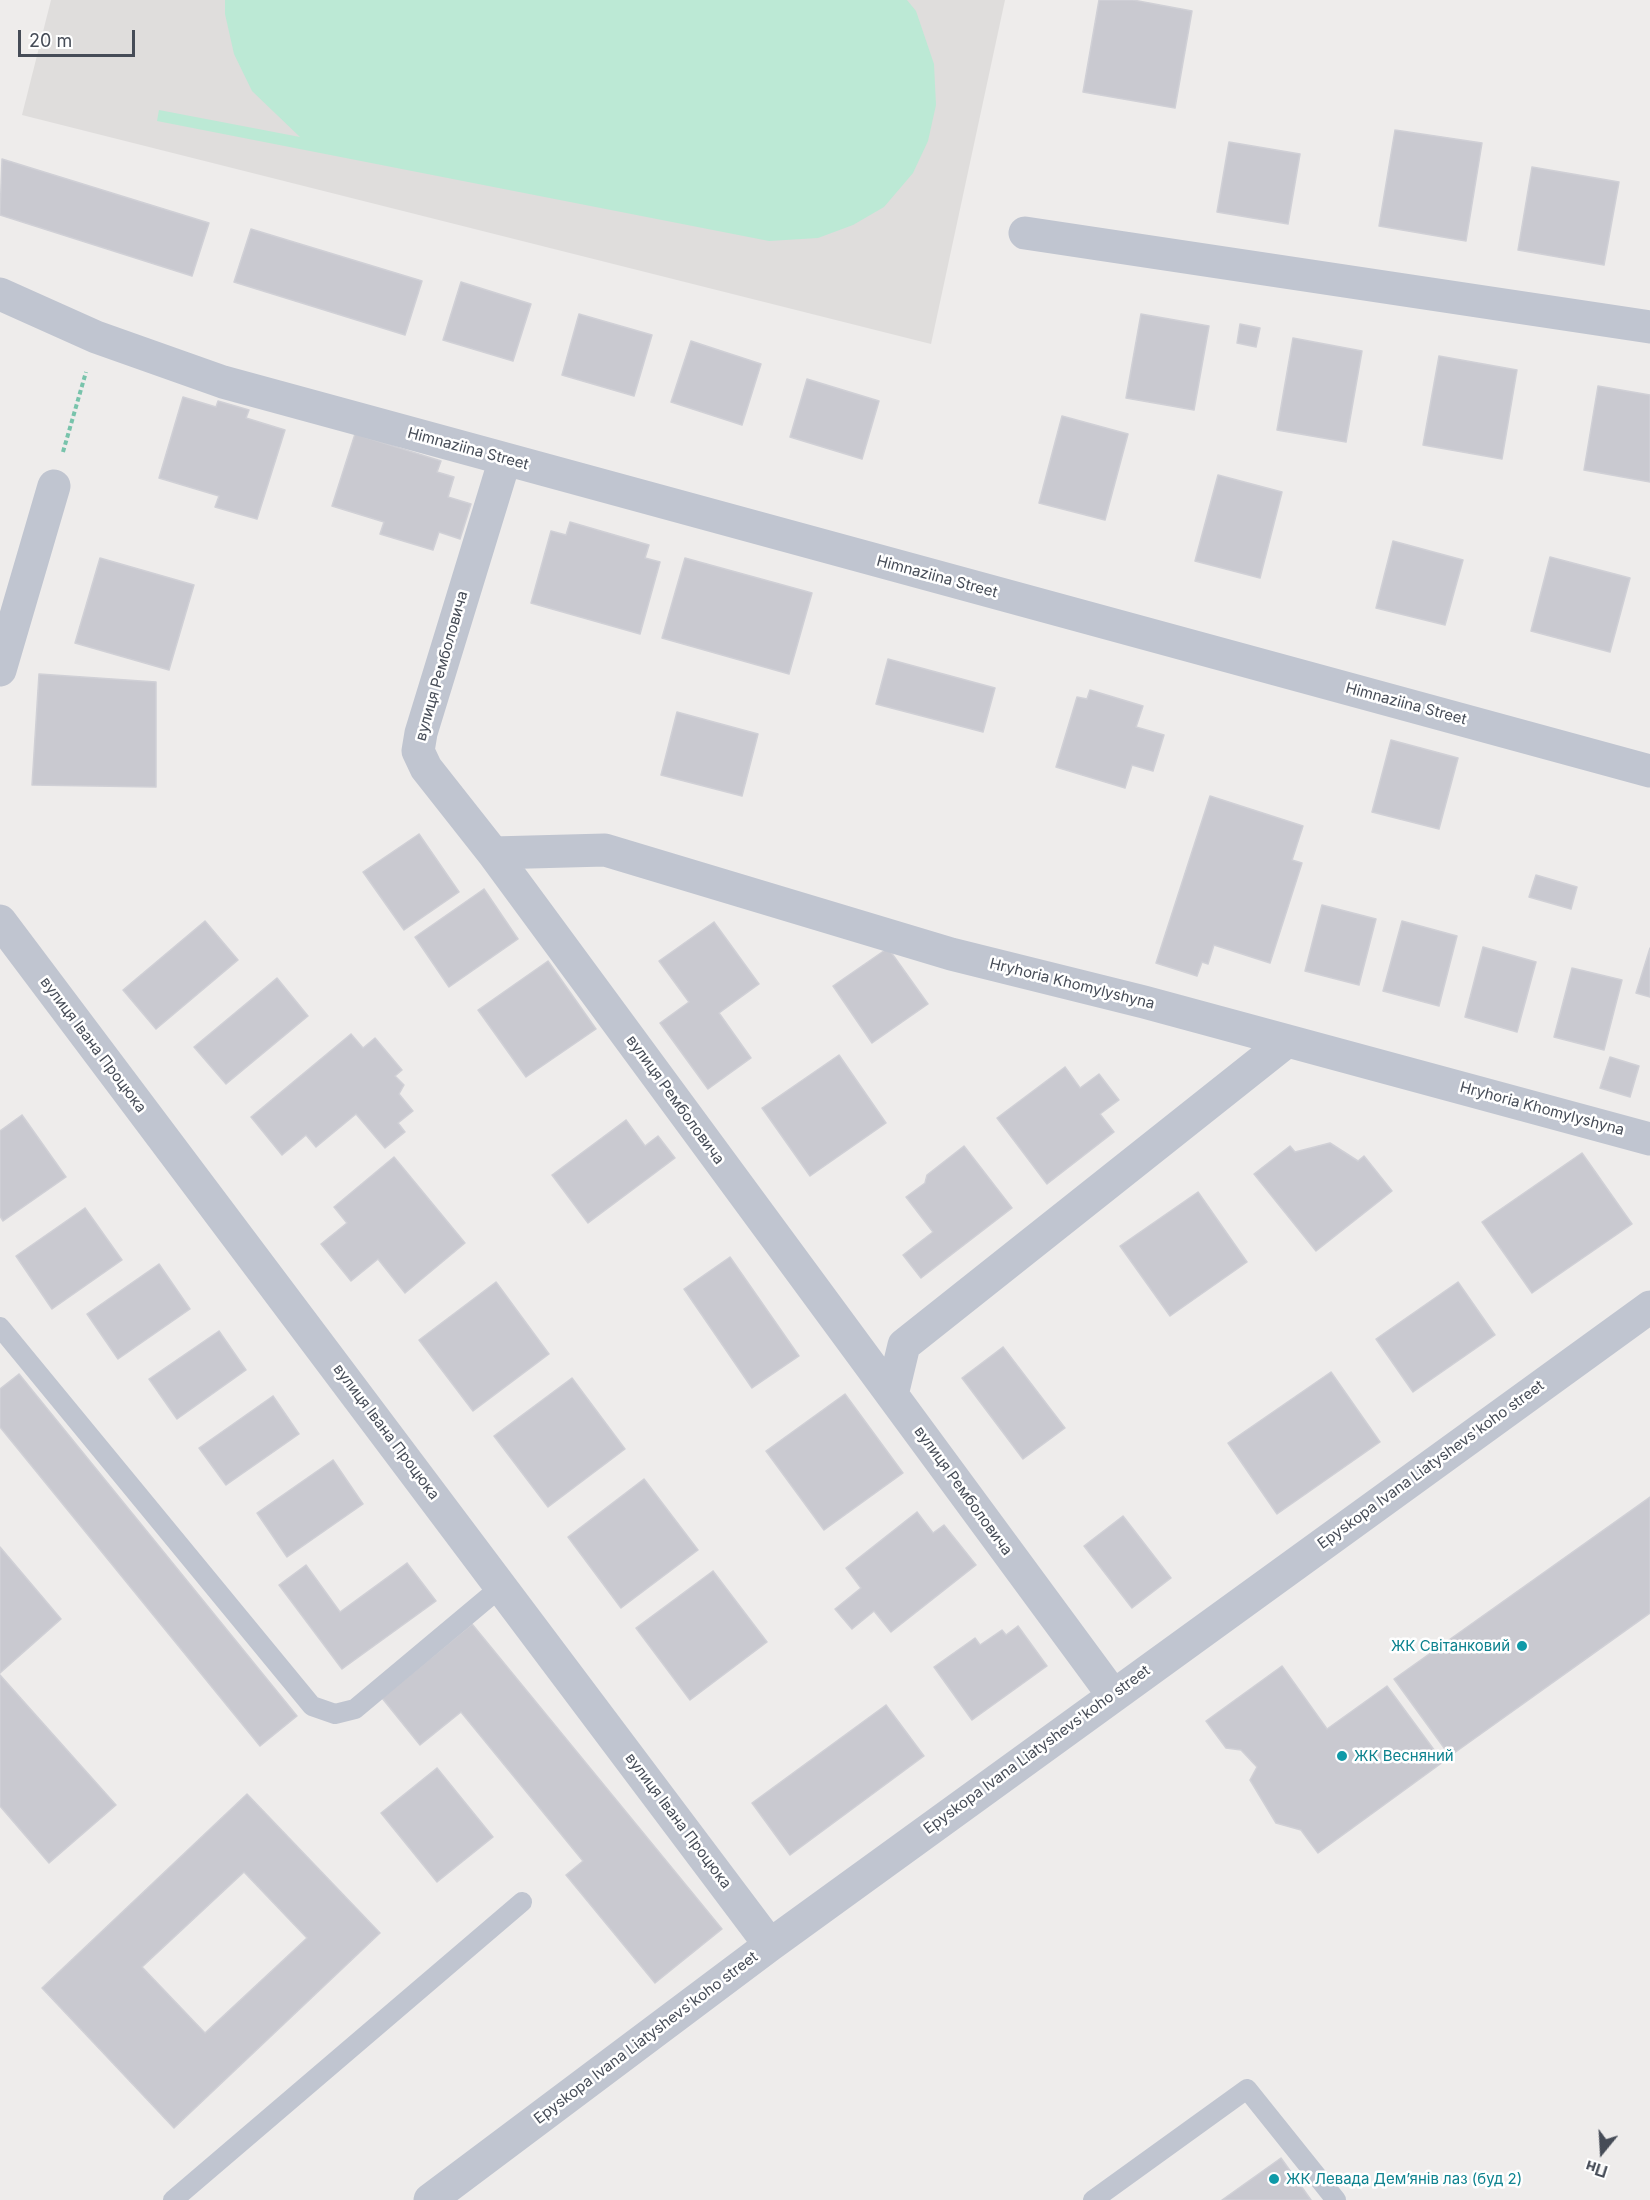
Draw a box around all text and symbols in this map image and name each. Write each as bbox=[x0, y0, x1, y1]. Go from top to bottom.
scale bar bbox=[21, 18, 138, 56]
text: 20 m bbox=[29, 30, 72, 51]
street label: Himnaziina Street bbox=[406, 424, 530, 474]
street label: Himnaziina Street bbox=[875, 552, 999, 602]
street label: вулиця Ремболовича bbox=[412, 589, 472, 743]
street label: Himnaziina Street bbox=[1344, 679, 1468, 729]
street label: Hryhoria Khomylyshyna bbox=[988, 955, 1156, 1013]
street label: вулиця Івана Процюка bbox=[36, 974, 150, 1116]
street label: вулиця Ремболовича bbox=[622, 1032, 728, 1168]
street label: Hryhoria Khomylyshyna bbox=[1458, 1078, 1626, 1140]
street label: вулиця Івана Процюка bbox=[329, 1361, 443, 1503]
street label: Epyskopa Ivana Liatyshevs'koho street bbox=[1314, 1377, 1548, 1553]
street label: вулиця Ремболовича bbox=[910, 1423, 1016, 1559]
place label: ЖК Світанковий bbox=[1391, 1637, 1510, 1655]
marker: ЖК Світанковий bbox=[1515, 1639, 1529, 1653]
street label: Epyskopa Ivana Liatyshevs'koho street bbox=[920, 1662, 1154, 1838]
place label: ЖК Весняний bbox=[1354, 1747, 1454, 1765]
marker: ЖК Весняний bbox=[1335, 1749, 1349, 1763]
street label: вулиця Івана Процюка bbox=[621, 1750, 735, 1892]
street label: Epyskopa Ivana Liatyshevs'koho street bbox=[531, 1948, 761, 2128]
north arrow bbox=[1572, 2122, 1632, 2182]
text: Пн bbox=[1583, 2156, 1610, 2182]
place label: ЖК Левада Дем’янів лаз (буд 2) bbox=[1286, 2170, 1522, 2188]
marker: ЖК Левада Дем’янів лаз (буд 2) bbox=[1267, 2172, 1281, 2186]

